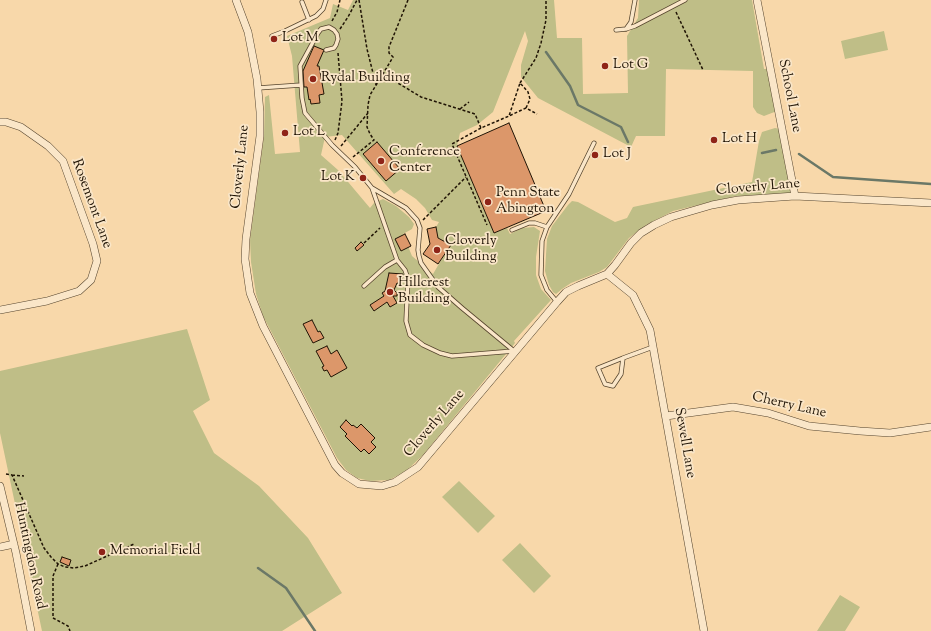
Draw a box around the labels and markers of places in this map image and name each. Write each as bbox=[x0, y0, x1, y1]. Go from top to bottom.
place label: Lot M bbox=[282, 31, 319, 47]
marker: Lot M bbox=[269, 34, 279, 44]
place label: Lot G bbox=[613, 58, 648, 74]
marker: Lot G bbox=[600, 61, 610, 71]
place label: Rydal Building bbox=[321, 71, 410, 87]
marker: Rydal Building bbox=[308, 74, 318, 84]
place label: Lot L bbox=[293, 125, 325, 141]
marker: Lot L bbox=[280, 128, 290, 138]
place label: Lot H bbox=[722, 132, 757, 148]
marker: Lot H bbox=[709, 135, 719, 145]
place label: Conference Center bbox=[389, 145, 460, 178]
place label: Lot J bbox=[603, 147, 631, 163]
marker: Lot J bbox=[590, 150, 600, 160]
marker: Conference Center bbox=[376, 156, 386, 166]
place label: Lot K bbox=[321, 170, 355, 186]
marker: Lot K bbox=[358, 173, 368, 183]
place label: Penn State Abington bbox=[496, 186, 560, 218]
marker: Penn State Abington bbox=[483, 197, 493, 207]
place label: Cloverly Building bbox=[445, 234, 497, 266]
marker: Cloverly Building bbox=[432, 245, 442, 255]
place label: Hillcrest Building bbox=[398, 276, 449, 308]
marker: Hillcrest Building bbox=[385, 287, 395, 297]
place label: Memorial Field bbox=[110, 544, 200, 560]
marker: Memorial Field bbox=[97, 547, 107, 557]

